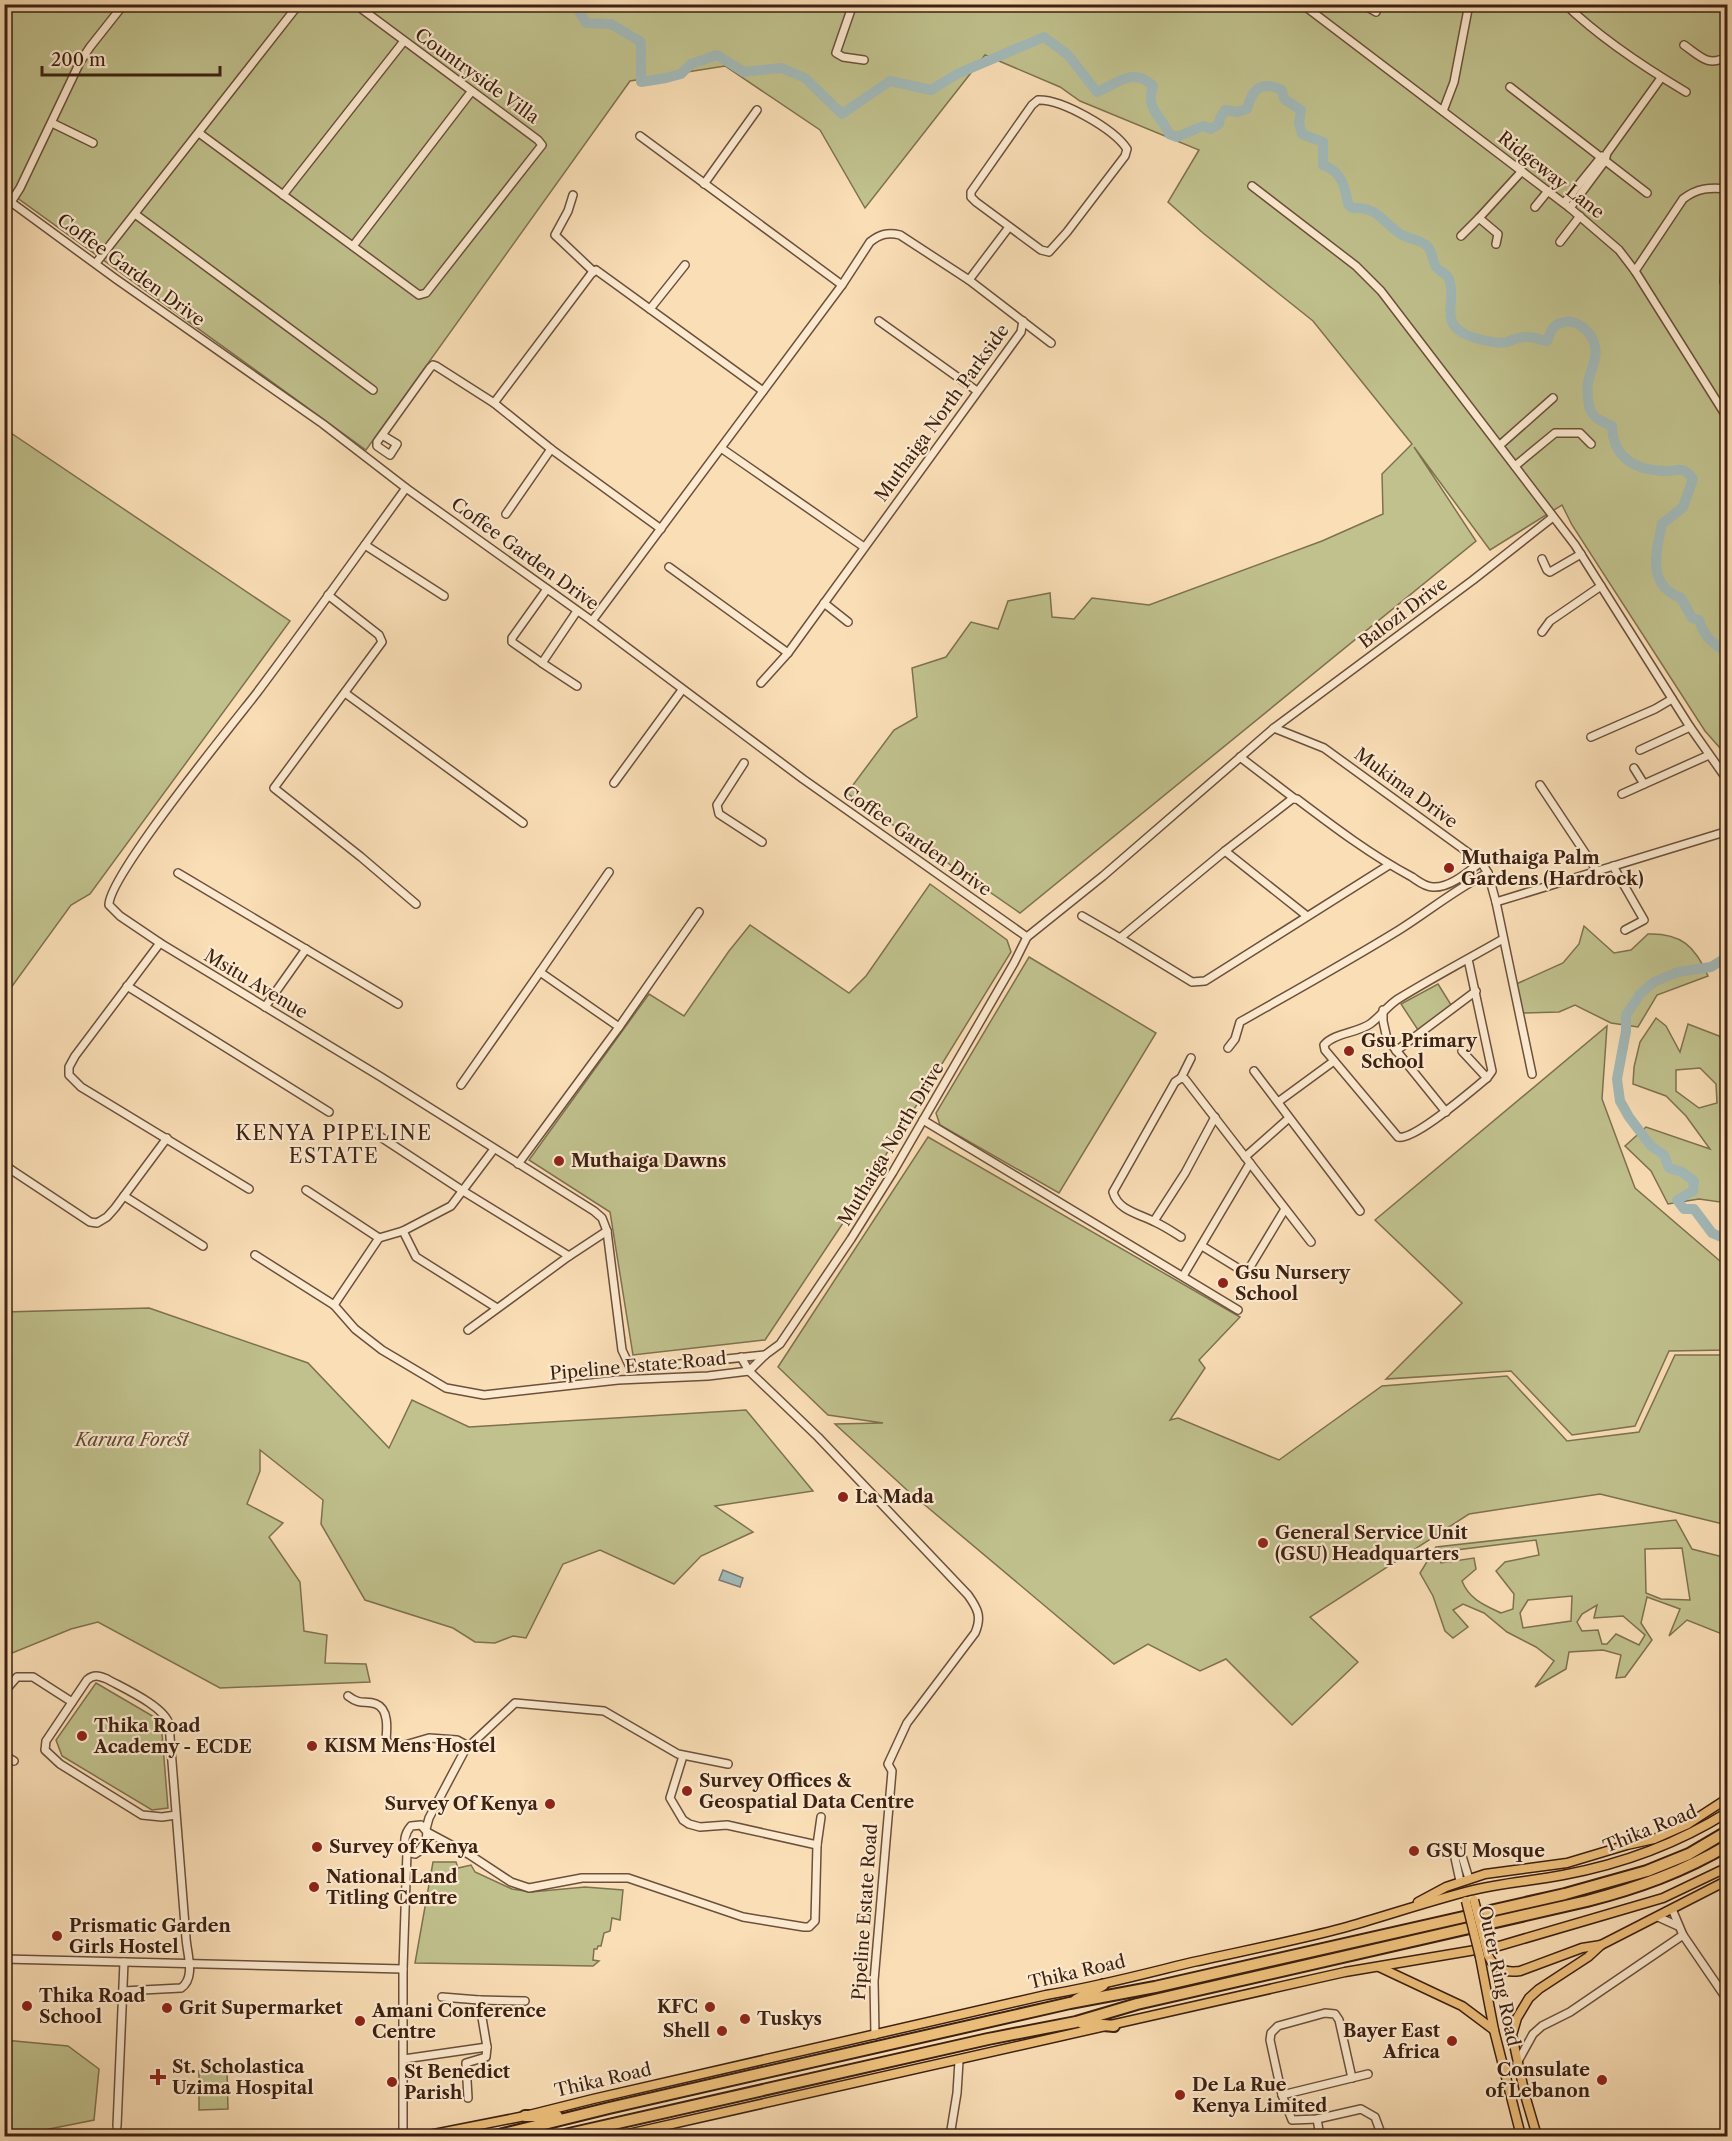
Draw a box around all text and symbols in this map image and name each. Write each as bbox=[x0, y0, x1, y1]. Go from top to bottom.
street label: Countryside Villa bbox=[411, 24, 544, 129]
scale bar bbox=[42, 39, 220, 77]
text: 200 m bbox=[51, 49, 106, 71]
street label: Ridgeway Lane bbox=[1493, 127, 1609, 223]
street label: Coffee Garden Drive bbox=[53, 209, 209, 331]
street label: Muthaiga North Parkside bbox=[870, 320, 1014, 506]
street label: Coffee Garden Drive bbox=[447, 493, 603, 615]
street label: Balozi Drive bbox=[1355, 573, 1451, 653]
street label: Mukima Drive bbox=[1350, 743, 1462, 833]
street label: Coffee Garden Drive bbox=[838, 781, 996, 901]
place label: Muthaiga Palm Gardens (Hardrock) bbox=[1461, 847, 1644, 890]
marker: Muthaiga Palm Gardens (Hardrock) bbox=[1442, 861, 1456, 875]
street label: Msitu Avenue bbox=[200, 944, 312, 1024]
place label: Gsu Primary School bbox=[1361, 1030, 1478, 1073]
marker: Gsu Primary School bbox=[1342, 1044, 1356, 1058]
street label: Muthaiga North Drive bbox=[833, 1058, 949, 1230]
district label: KENYA PIPELINE ESTATE bbox=[235, 1121, 433, 1168]
place label: Muthaiga Dawns bbox=[571, 1150, 726, 1172]
marker: Muthaiga Dawns bbox=[552, 1154, 566, 1168]
place label: Gsu Nursery School bbox=[1235, 1262, 1351, 1305]
marker: Gsu Nursery School bbox=[1216, 1276, 1230, 1290]
street label: Pipeline Estate Road bbox=[549, 1347, 727, 1385]
park label: Karura Forest bbox=[73, 1429, 190, 1451]
place label: La Mada bbox=[855, 1486, 935, 1508]
marker: La Mada bbox=[836, 1490, 850, 1504]
place label: General Service Unit (GSU) Headquarters bbox=[1275, 1522, 1469, 1565]
marker: General Service Unit (GSU) Headquarters bbox=[1256, 1536, 1270, 1550]
place label: Thika Road Academy - ECDE bbox=[93, 1715, 252, 1758]
marker: Thika Road Academy - ECDE bbox=[75, 1729, 89, 1743]
place label: KISM Mens Hostel bbox=[324, 1735, 496, 1757]
marker: KISM Mens Hostel bbox=[305, 1739, 319, 1753]
place label: Survey Offices & Geospatial Data Centre bbox=[699, 1770, 914, 1813]
marker: Survey Offices & Geospatial Data Centre bbox=[680, 1784, 694, 1798]
place label: Survey Of Kenya bbox=[384, 1793, 539, 1815]
marker: Survey Of Kenya bbox=[543, 1797, 557, 1811]
street label: Thika Road bbox=[1600, 1800, 1700, 1858]
street label: Pipeline Estate Road bbox=[848, 1823, 882, 2001]
place label: Survey of Kenya bbox=[329, 1836, 479, 1858]
marker: Survey of Kenya bbox=[310, 1840, 324, 1854]
place label: GSU Mosque bbox=[1426, 1840, 1545, 1862]
marker: GSU Mosque bbox=[1407, 1844, 1421, 1858]
place label: National Land Titling Centre bbox=[326, 1866, 458, 1909]
marker: National Land Titling Centre bbox=[307, 1880, 321, 1894]
street label: Outer Ring Road bbox=[1473, 1904, 1525, 2048]
place label: Prismatic Garden Girls Hostel bbox=[69, 1915, 231, 1958]
marker: Prismatic Garden Girls Hostel bbox=[50, 1929, 64, 1943]
street label: Thika Road bbox=[1026, 1950, 1128, 1994]
place label: Thika Road School bbox=[39, 1985, 146, 2028]
place label: KFC bbox=[657, 1996, 698, 2018]
place label: Grit Supermarket bbox=[179, 1997, 344, 2019]
marker: Thika Road School bbox=[20, 1999, 34, 2013]
place label: Amani Conference Centre bbox=[371, 2000, 546, 2043]
marker: KFC bbox=[703, 2000, 717, 2014]
marker: Grit Supermarket bbox=[160, 2001, 174, 2015]
place label: Tuskys bbox=[757, 2008, 822, 2030]
marker: Tuskys bbox=[738, 2012, 752, 2026]
marker: Amani Conference Centre bbox=[353, 2014, 367, 2028]
place label: Shell bbox=[663, 2020, 710, 2042]
place label: Bayer East Africa bbox=[1343, 2020, 1441, 2063]
marker: Shell bbox=[715, 2024, 729, 2038]
marker: Bayer East Africa bbox=[1445, 2034, 1459, 2048]
place label: St. Scholastica Uzima Hospital bbox=[172, 2056, 314, 2099]
street label: Thika Road bbox=[552, 2058, 654, 2102]
place label: Consulate of Lebanon bbox=[1485, 2059, 1591, 2102]
place label: St Benedict Parish bbox=[404, 2061, 511, 2104]
marker: St. Scholastica Uzima Hospital bbox=[149, 2068, 167, 2086]
marker: Consulate of Lebanon bbox=[1595, 2073, 1609, 2087]
place label: De La Rue Kenya Limited bbox=[1192, 2074, 1327, 2117]
marker: St Benedict Parish bbox=[385, 2075, 399, 2089]
marker: De La Rue Kenya Limited bbox=[1173, 2088, 1187, 2102]

